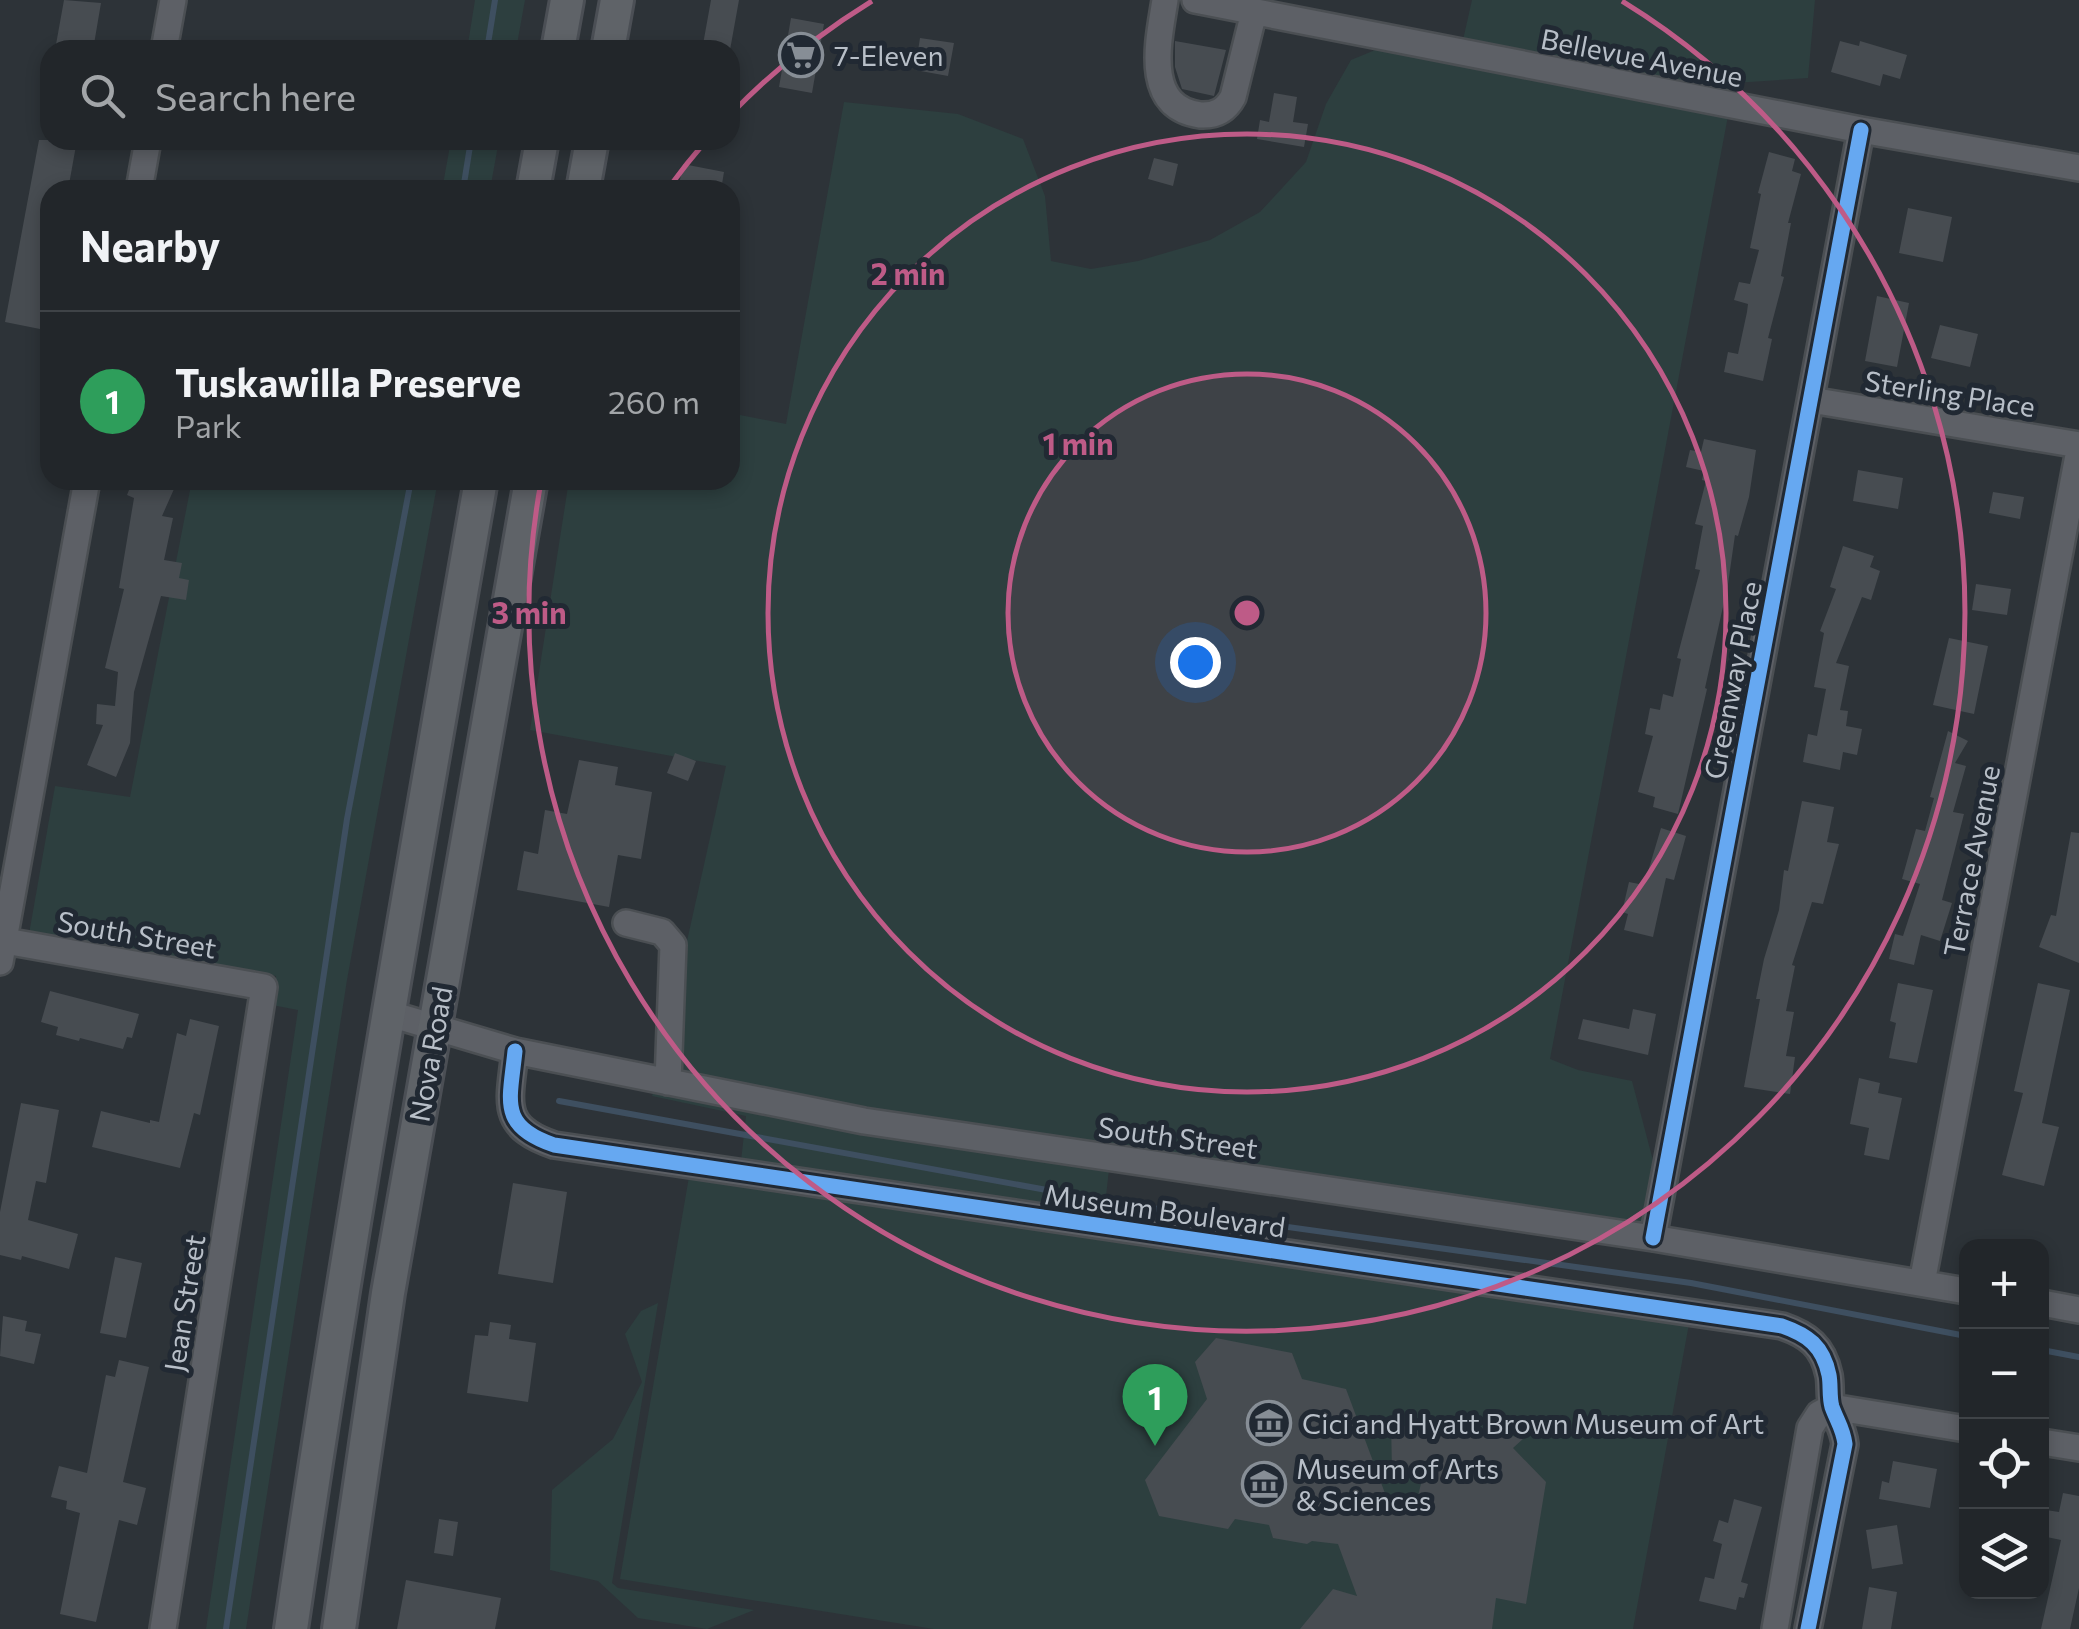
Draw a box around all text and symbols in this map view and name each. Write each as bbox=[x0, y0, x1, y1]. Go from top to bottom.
street label: Bellevue Avenue bbox=[1538, 21, 1746, 93]
supermarket icon: 7-Eleven bbox=[778, 32, 824, 78]
place label: 7-Eleven bbox=[834, 38, 943, 72]
search box bbox=[40, 40, 740, 150]
icon: search bbox=[75, 68, 130, 123]
text: Search here bbox=[155, 72, 356, 119]
text: Nearby bbox=[80, 219, 220, 271]
text: 2 min bbox=[871, 254, 945, 291]
text: Tuskawilla Preserve bbox=[175, 358, 521, 405]
street label: Sterling Place bbox=[1862, 363, 2038, 423]
text: 1 bbox=[105, 381, 120, 421]
text: 260 m bbox=[608, 381, 700, 421]
text: Park bbox=[175, 405, 242, 445]
text: 1 min bbox=[1042, 424, 1114, 461]
street label: Greenway Place bbox=[1696, 578, 1768, 782]
text: 3 min bbox=[491, 593, 567, 630]
centre of rings bbox=[1229, 595, 1265, 631]
your location bbox=[1170, 637, 1221, 688]
street label: Terrace Avenue bbox=[1936, 762, 2006, 960]
street label: South Street bbox=[55, 903, 219, 965]
street label: Nova Road bbox=[401, 984, 459, 1124]
street label: South Street bbox=[1096, 1109, 1260, 1165]
street label: Museum Boulevard bbox=[1042, 1176, 1288, 1244]
street label: Jean Street bbox=[156, 1232, 212, 1374]
map controls bbox=[1959, 1239, 2049, 1599]
button: + bbox=[1959, 1239, 2049, 1329]
button: − bbox=[1959, 1329, 2049, 1419]
pin: 1 bbox=[1122, 1364, 1188, 1446]
museum icon: Cici and Hyatt Brown Museum of Art bbox=[1246, 1400, 1292, 1446]
place label: Cici and Hyatt Brown Museum of Art bbox=[1302, 1406, 1764, 1440]
button: locate bbox=[1959, 1419, 2049, 1509]
place label: Museum of Arts & Sciences bbox=[1296, 1451, 1499, 1517]
museum icon: Museum of Arts & Sciences bbox=[1241, 1461, 1287, 1507]
button: layers bbox=[1959, 1509, 2049, 1599]

